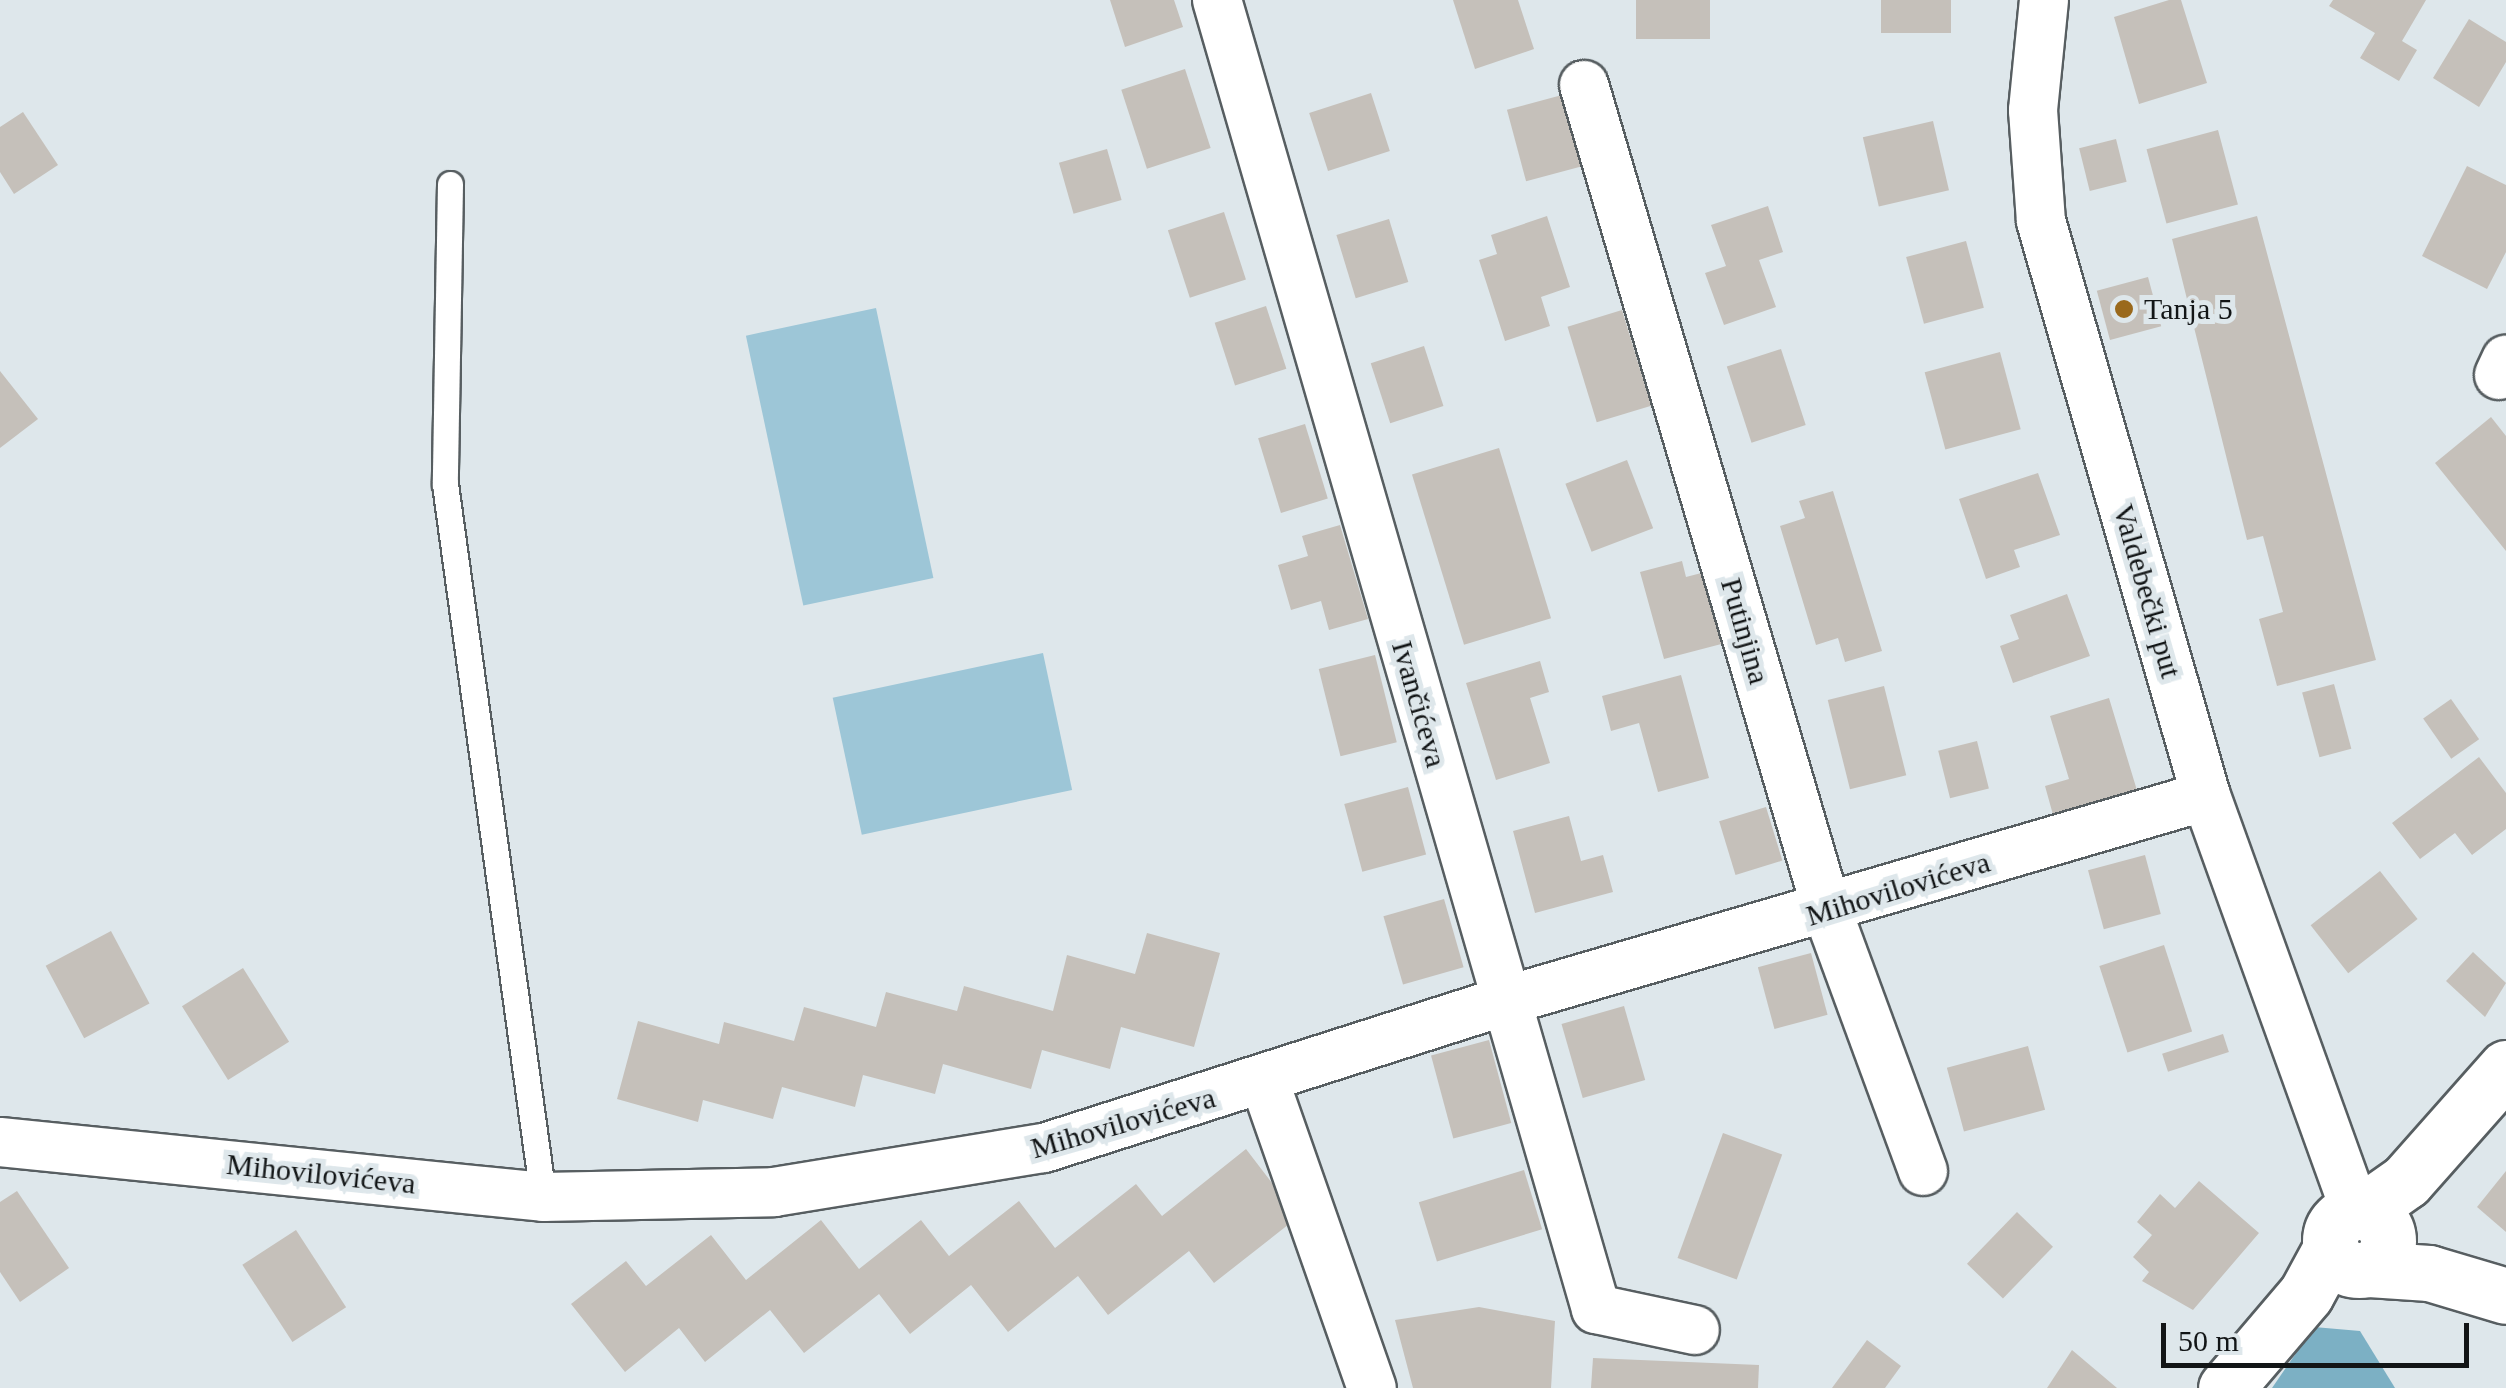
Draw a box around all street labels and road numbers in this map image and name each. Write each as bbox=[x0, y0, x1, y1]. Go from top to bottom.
street label: Valdebečki put bbox=[2105, 500, 2189, 682]
street label: Putinjina bbox=[1713, 574, 1777, 688]
street label: Ivančićeva bbox=[1384, 637, 1454, 771]
street label: Mihovilovićeva bbox=[1802, 844, 1994, 934]
street label: Mihovilovićeva bbox=[1027, 1080, 1219, 1166]
street label: Mihovilovićeva bbox=[225, 1146, 417, 1202]

